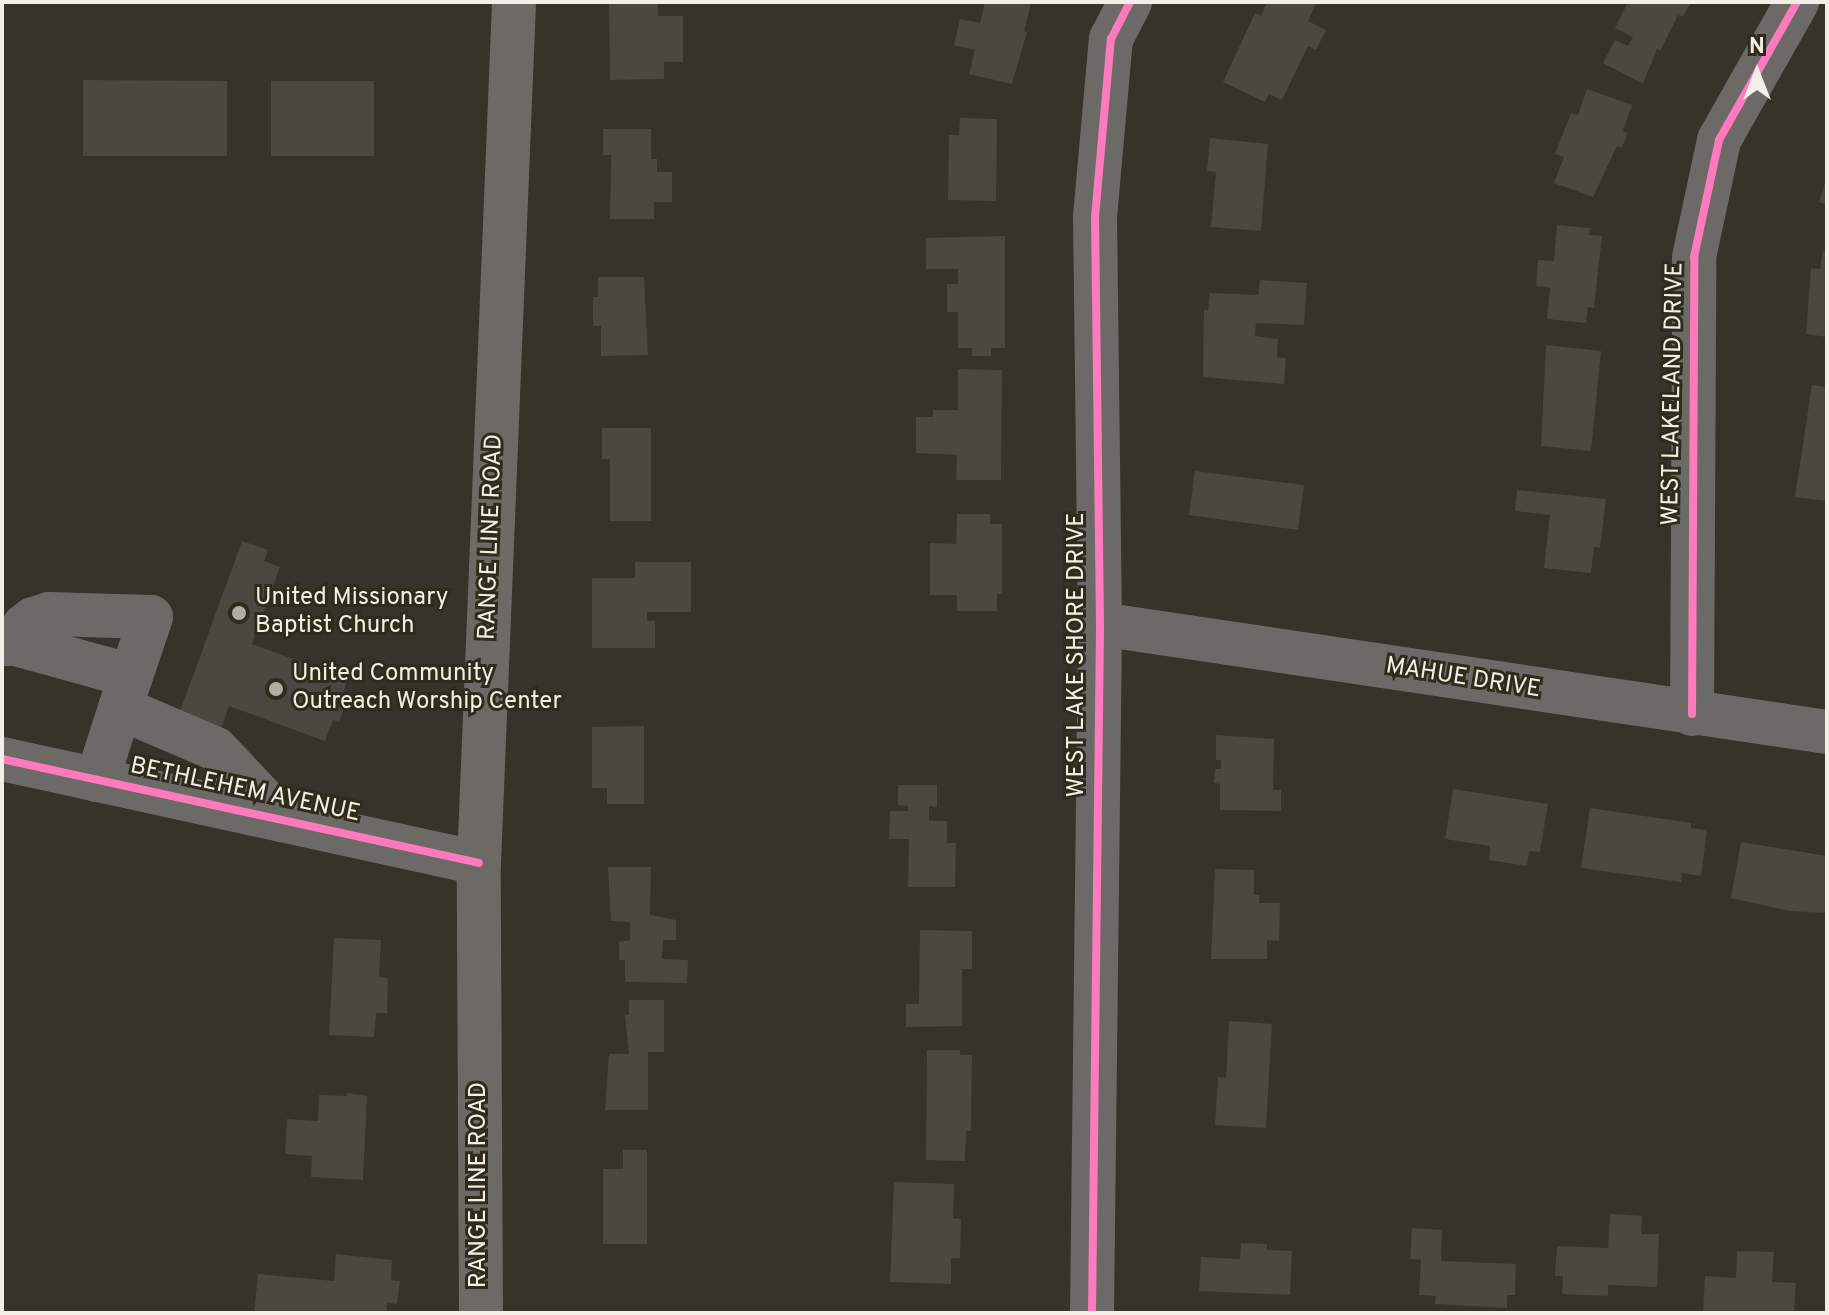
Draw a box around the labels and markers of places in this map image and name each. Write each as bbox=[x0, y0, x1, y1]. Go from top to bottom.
place label: United Missionary Baptist Church bbox=[255, 585, 449, 641]
marker: United Missionary Baptist Church bbox=[230, 604, 248, 622]
place label: United Community Outreach Worship Center bbox=[292, 661, 562, 717]
marker: United Community Outreach Worship Center bbox=[267, 680, 285, 698]

